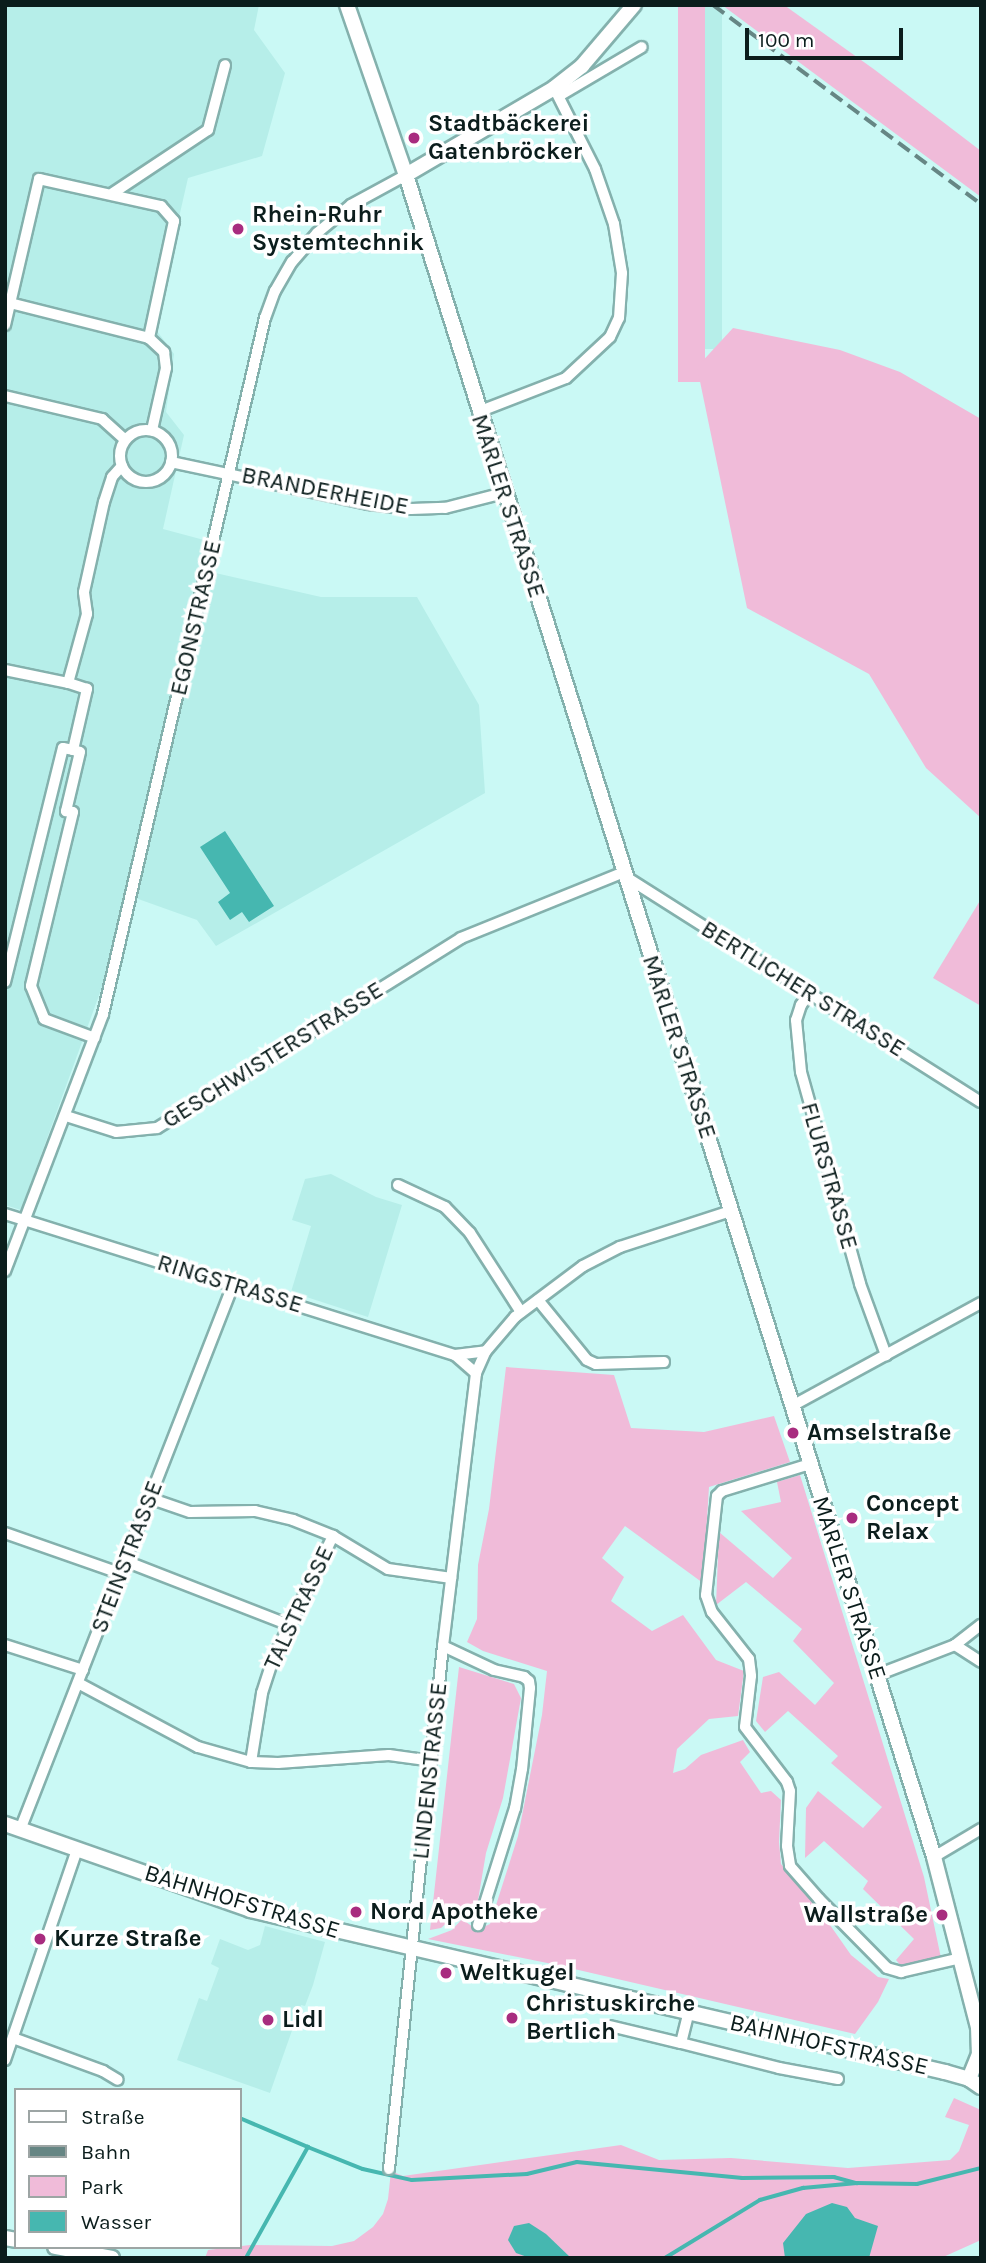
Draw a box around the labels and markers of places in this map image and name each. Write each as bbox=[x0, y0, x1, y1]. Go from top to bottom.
place label: Stadtbäckerei Gatenbröcker bbox=[428, 110, 589, 166]
marker: Stadtbäckerei Gatenbröcker bbox=[406, 130, 422, 146]
place label: Rhein-Ruhr Systemtechnik bbox=[252, 201, 424, 257]
marker: Rhein-Ruhr Systemtechnik bbox=[230, 221, 246, 237]
place label: Amselstraße bbox=[807, 1419, 951, 1447]
marker: Amselstraße bbox=[785, 1425, 801, 1441]
place label: Concept Relax bbox=[866, 1490, 959, 1546]
marker: Concept Relax bbox=[844, 1510, 860, 1526]
place label: Nord Apotheke bbox=[370, 1898, 538, 1926]
place label: Wallstraße bbox=[804, 1901, 928, 1929]
marker: Nord Apotheke bbox=[348, 1904, 364, 1920]
marker: Wallstraße bbox=[934, 1907, 950, 1923]
place label: Kurze Straße bbox=[54, 1925, 201, 1953]
marker: Kurze Straße bbox=[32, 1931, 48, 1947]
place label: Weltkugel bbox=[460, 1959, 574, 1987]
marker: Weltkugel bbox=[438, 1965, 454, 1981]
place label: Christuskirche Bertlich bbox=[526, 1990, 695, 2046]
place label: Lidl bbox=[282, 2006, 324, 2034]
marker: Christuskirche Bertlich bbox=[504, 2010, 520, 2026]
marker: Lidl bbox=[260, 2012, 276, 2028]

